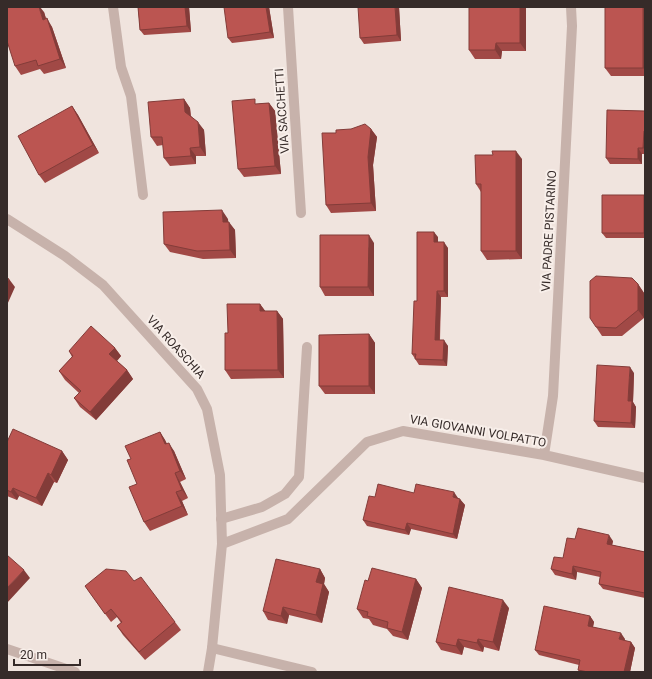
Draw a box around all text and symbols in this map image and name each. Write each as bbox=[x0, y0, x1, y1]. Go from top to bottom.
street label: VIA SACCHETTI bbox=[272, 68, 292, 154]
street label: VIA PADRE PISTARINO bbox=[539, 170, 559, 292]
street label: VIA ROASCHIA bbox=[144, 313, 208, 381]
street label: VIA GIOVANNI VOLPATTO bbox=[409, 412, 547, 450]
scale bar bbox=[14, 641, 80, 667]
text: 20 m bbox=[20, 648, 47, 662]

